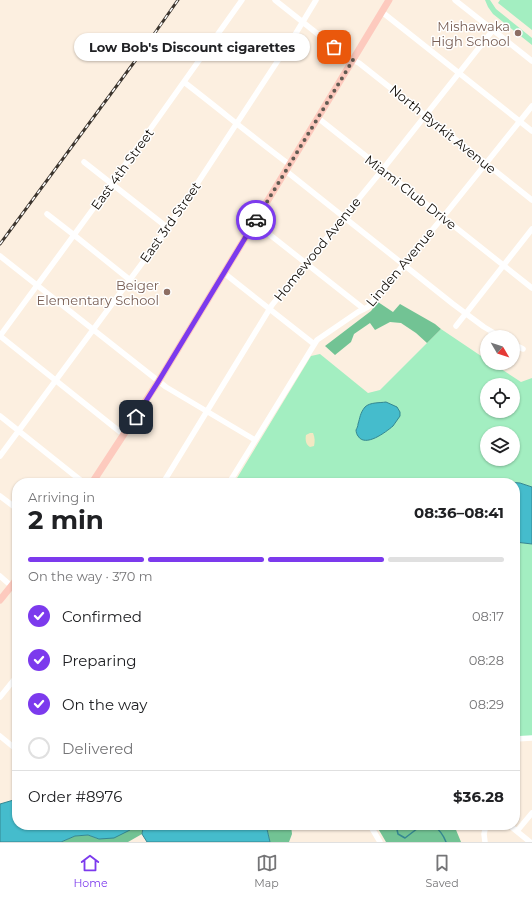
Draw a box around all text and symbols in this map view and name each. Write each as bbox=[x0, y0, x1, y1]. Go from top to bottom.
place label: Mishawaka High School bbox=[431, 18, 510, 49]
marker: Mishawaka High School bbox=[513, 28, 523, 38]
pin bbox=[317, 30, 351, 64]
callout: Low Bob's Discount cigarettes bbox=[74, 33, 310, 61]
icon: bag bbox=[323, 36, 345, 58]
text: Low Bob's Discount cigarettes bbox=[89, 39, 295, 55]
street label: North Byrkit Avenue bbox=[386, 81, 500, 177]
street label: East 4th Street bbox=[87, 125, 157, 213]
street label: Miami Club Drive bbox=[362, 151, 460, 233]
street label: East 3rd Street bbox=[136, 178, 204, 266]
street label: Homewood Avenue bbox=[270, 194, 364, 304]
courier bbox=[236, 200, 276, 240]
icon: car bbox=[245, 209, 267, 231]
street label: Linden Avenue bbox=[362, 224, 438, 310]
place label: Beiger Elementary School bbox=[36, 277, 159, 308]
marker: Beiger Elementary School bbox=[162, 287, 172, 297]
north arrow bbox=[480, 330, 520, 370]
map controls bbox=[480, 330, 520, 466]
button: locate bbox=[480, 378, 520, 418]
pin bbox=[119, 400, 153, 434]
icon: home bbox=[125, 406, 147, 428]
button: layers bbox=[480, 426, 520, 466]
text: Arriving in bbox=[28, 489, 95, 505]
text: 08:36–08:41 bbox=[414, 503, 504, 522]
text: 2 min bbox=[28, 504, 104, 536]
text: On the way · 370 m bbox=[28, 568, 153, 584]
icon: check bbox=[28, 605, 50, 627]
text: Confirmed bbox=[62, 607, 142, 626]
text: 08:17 bbox=[472, 608, 504, 624]
icon: check bbox=[28, 649, 50, 671]
text: Preparing bbox=[62, 651, 137, 670]
text: 08:28 bbox=[469, 652, 504, 668]
icon: check bbox=[28, 693, 50, 715]
text: On the way bbox=[62, 695, 147, 714]
text: 08:29 bbox=[469, 696, 504, 712]
text: Delivered bbox=[62, 739, 134, 758]
text: Order #8976 bbox=[28, 787, 122, 806]
text: $36.28 bbox=[453, 787, 504, 806]
tab: Home bbox=[73, 852, 108, 890]
tab: Map bbox=[254, 852, 279, 890]
tab: Saved bbox=[426, 852, 459, 890]

